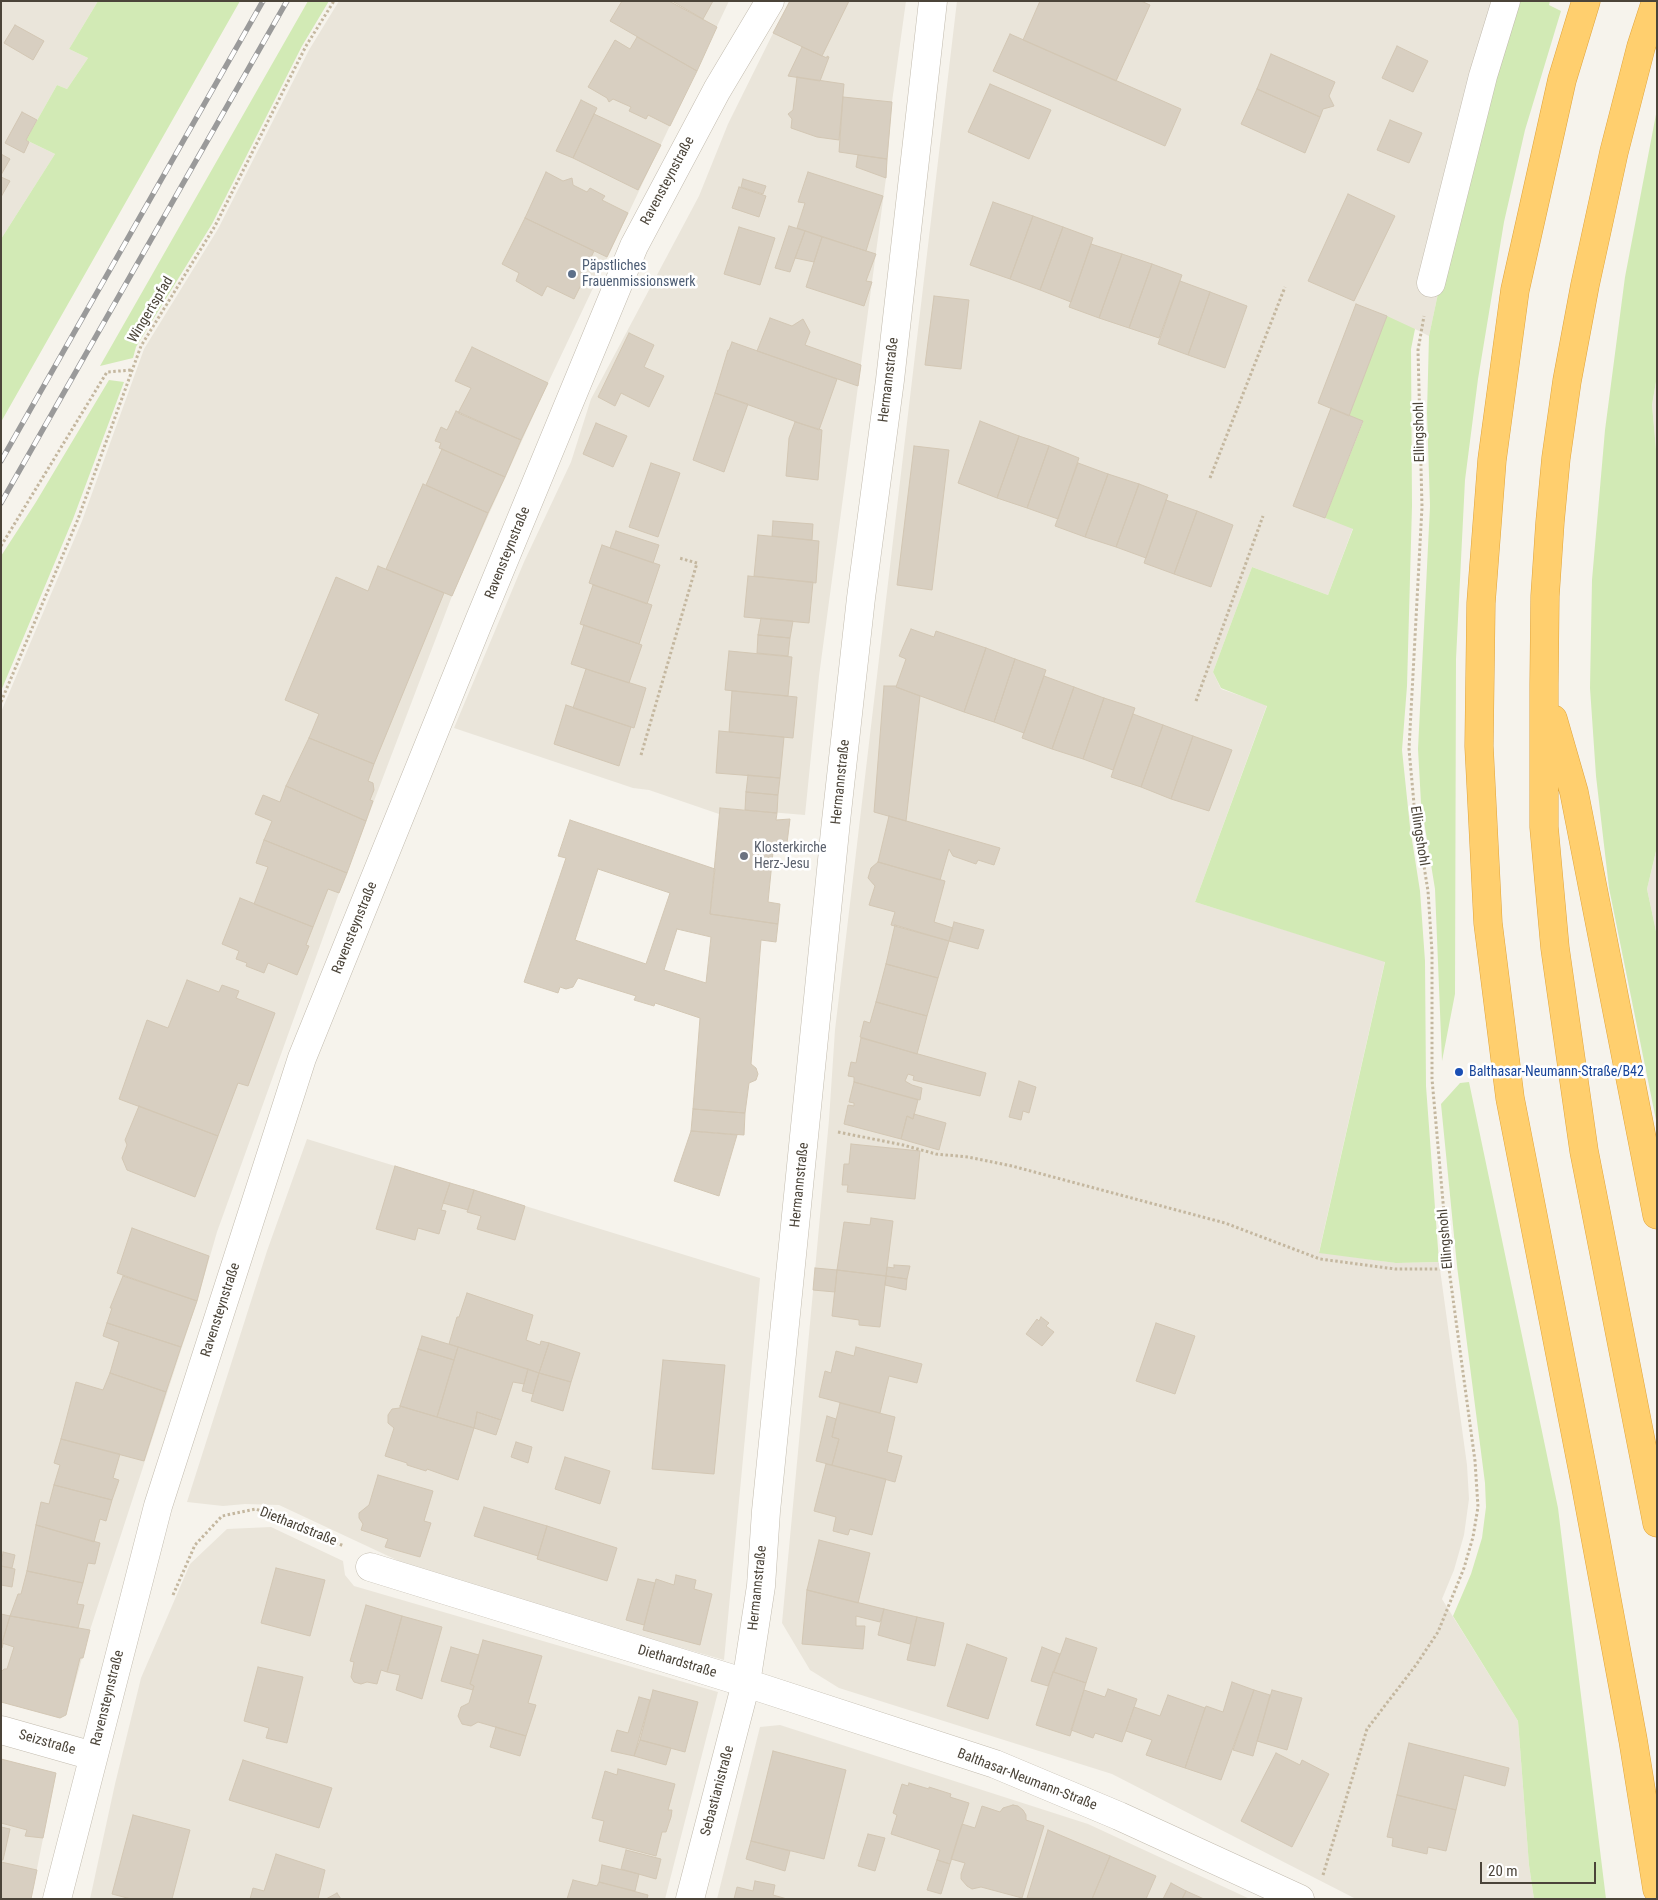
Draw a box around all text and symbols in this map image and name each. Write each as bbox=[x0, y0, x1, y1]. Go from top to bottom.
street label: Ravensteynstraße bbox=[638, 134, 698, 228]
place label: Päpstliches Frauenmissionswerk bbox=[582, 258, 696, 290]
marker: Päpstliches Frauenmissionswerk bbox=[566, 268, 578, 280]
street label: Wingertspfad bbox=[125, 274, 177, 346]
street label: Hermannstraße bbox=[875, 337, 903, 423]
street label: Ellingshohl bbox=[1411, 402, 1429, 462]
street label: Ravensteynstraße bbox=[482, 504, 534, 602]
street label: Hermannstraße bbox=[828, 739, 854, 825]
street label: Ellingshohl bbox=[1406, 805, 1432, 867]
place label: Klosterkirche Herz-Jesu bbox=[754, 840, 827, 872]
marker: Klosterkirche Herz-Jesu bbox=[738, 850, 750, 862]
street label: Ravensteynstraße bbox=[329, 879, 381, 977]
place label: Balthasar-Neumann-Straße/B42 bbox=[1469, 1064, 1644, 1080]
marker: Balthasar-Neumann-Straße/B42 bbox=[1453, 1066, 1465, 1078]
street label: Hermannstraße bbox=[787, 1142, 813, 1228]
street label: Ellingshohl bbox=[1435, 1208, 1457, 1270]
street label: Ravensteynstraße bbox=[198, 1261, 244, 1359]
street label: Diethardstraße bbox=[257, 1504, 339, 1550]
street label: Hermannstraße bbox=[745, 1545, 771, 1631]
street label: Diethardstraße bbox=[636, 1642, 718, 1682]
street label: Ravensteynstraße bbox=[88, 1648, 128, 1748]
street label: Seizstraße bbox=[17, 1727, 77, 1759]
street label: Sebastianistraße bbox=[698, 1744, 738, 1838]
street label: Balthasar-Neumann-Straße bbox=[955, 1746, 1099, 1814]
scale bar bbox=[1483, 1852, 1599, 1884]
text: 20 m bbox=[1488, 1862, 1518, 1880]

